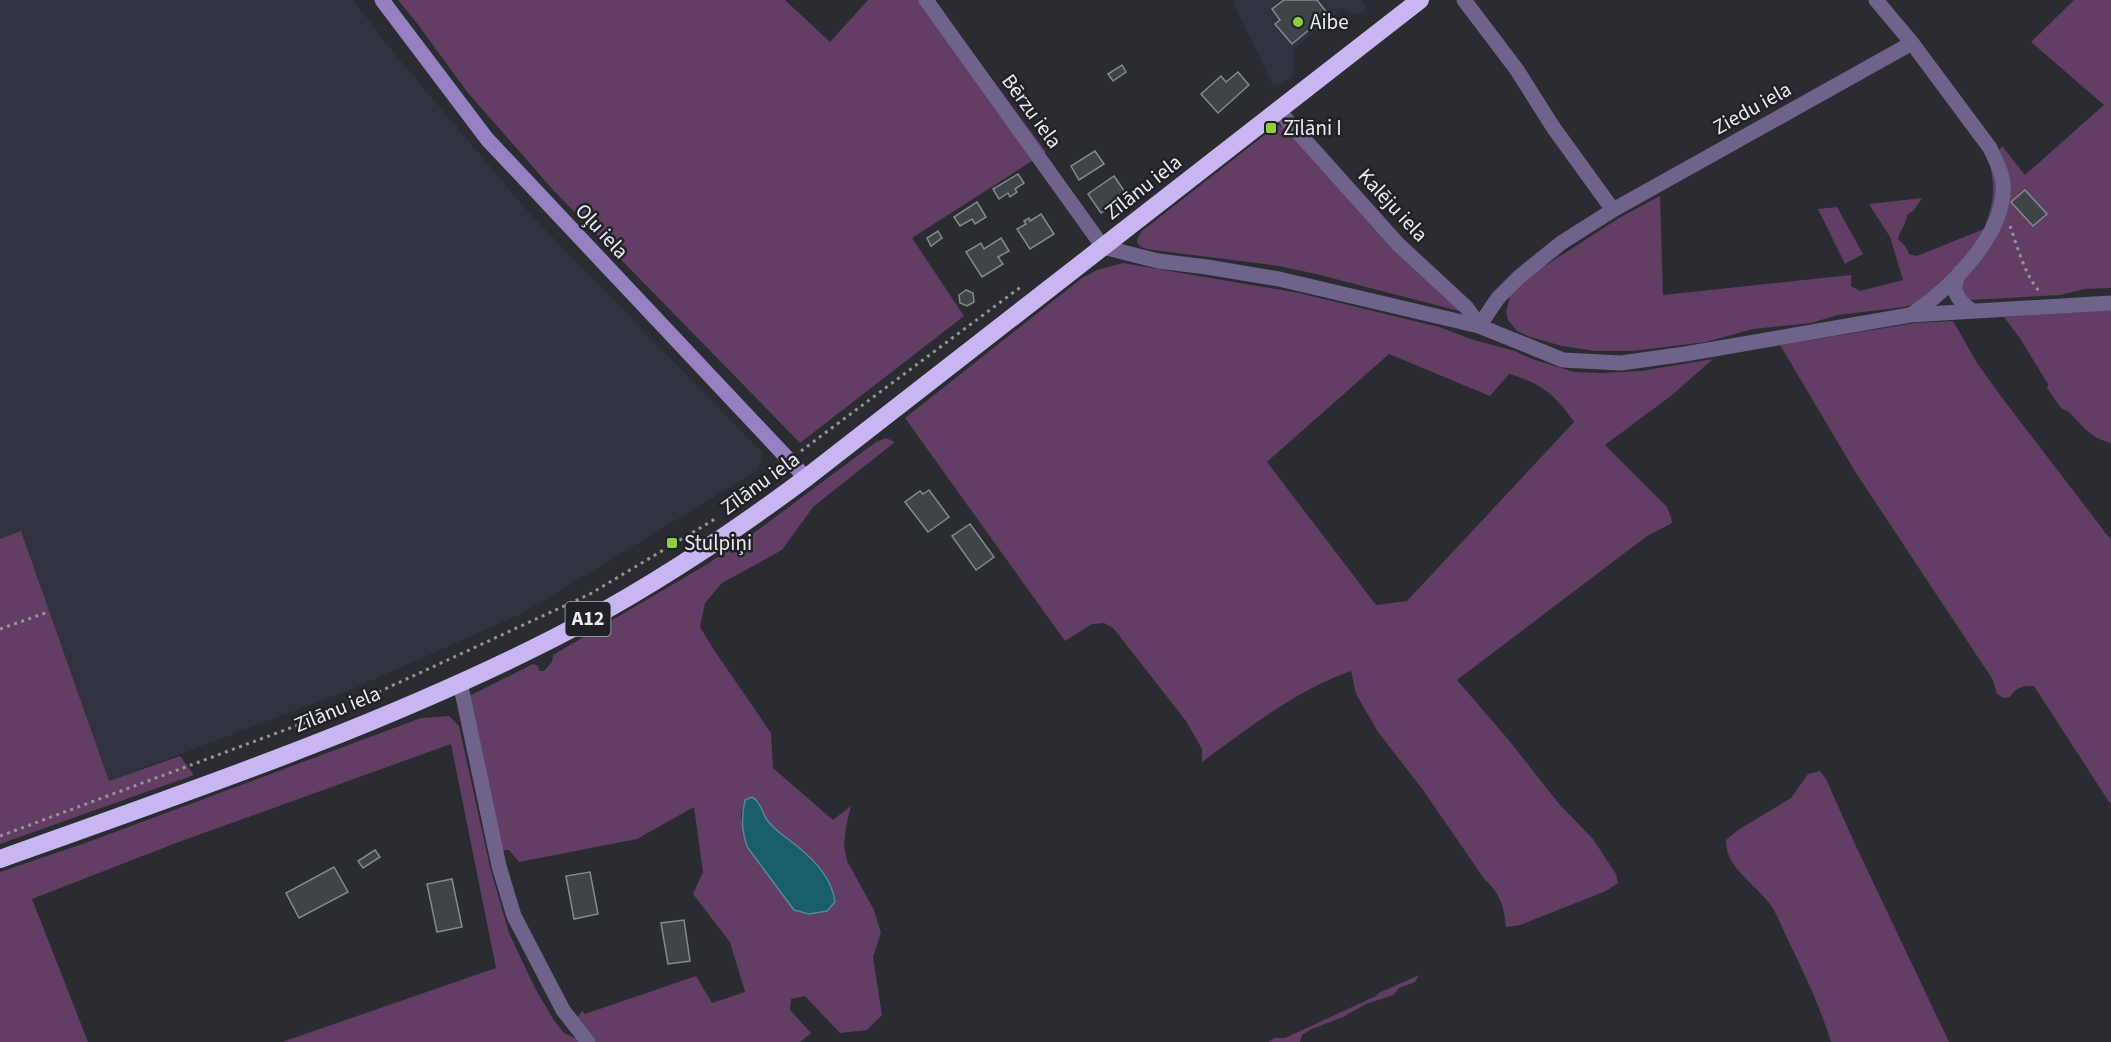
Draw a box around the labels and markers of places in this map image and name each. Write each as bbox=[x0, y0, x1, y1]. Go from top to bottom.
place label: Aibe bbox=[1310, 7, 1349, 37]
marker: Aibe bbox=[1291, 15, 1305, 29]
place label: Zīlāni I bbox=[1283, 113, 1342, 143]
marker: Zīlāni I bbox=[1264, 121, 1278, 135]
place label: Stulpiņi bbox=[684, 528, 752, 558]
marker: Stulpiņi bbox=[665, 536, 679, 550]

